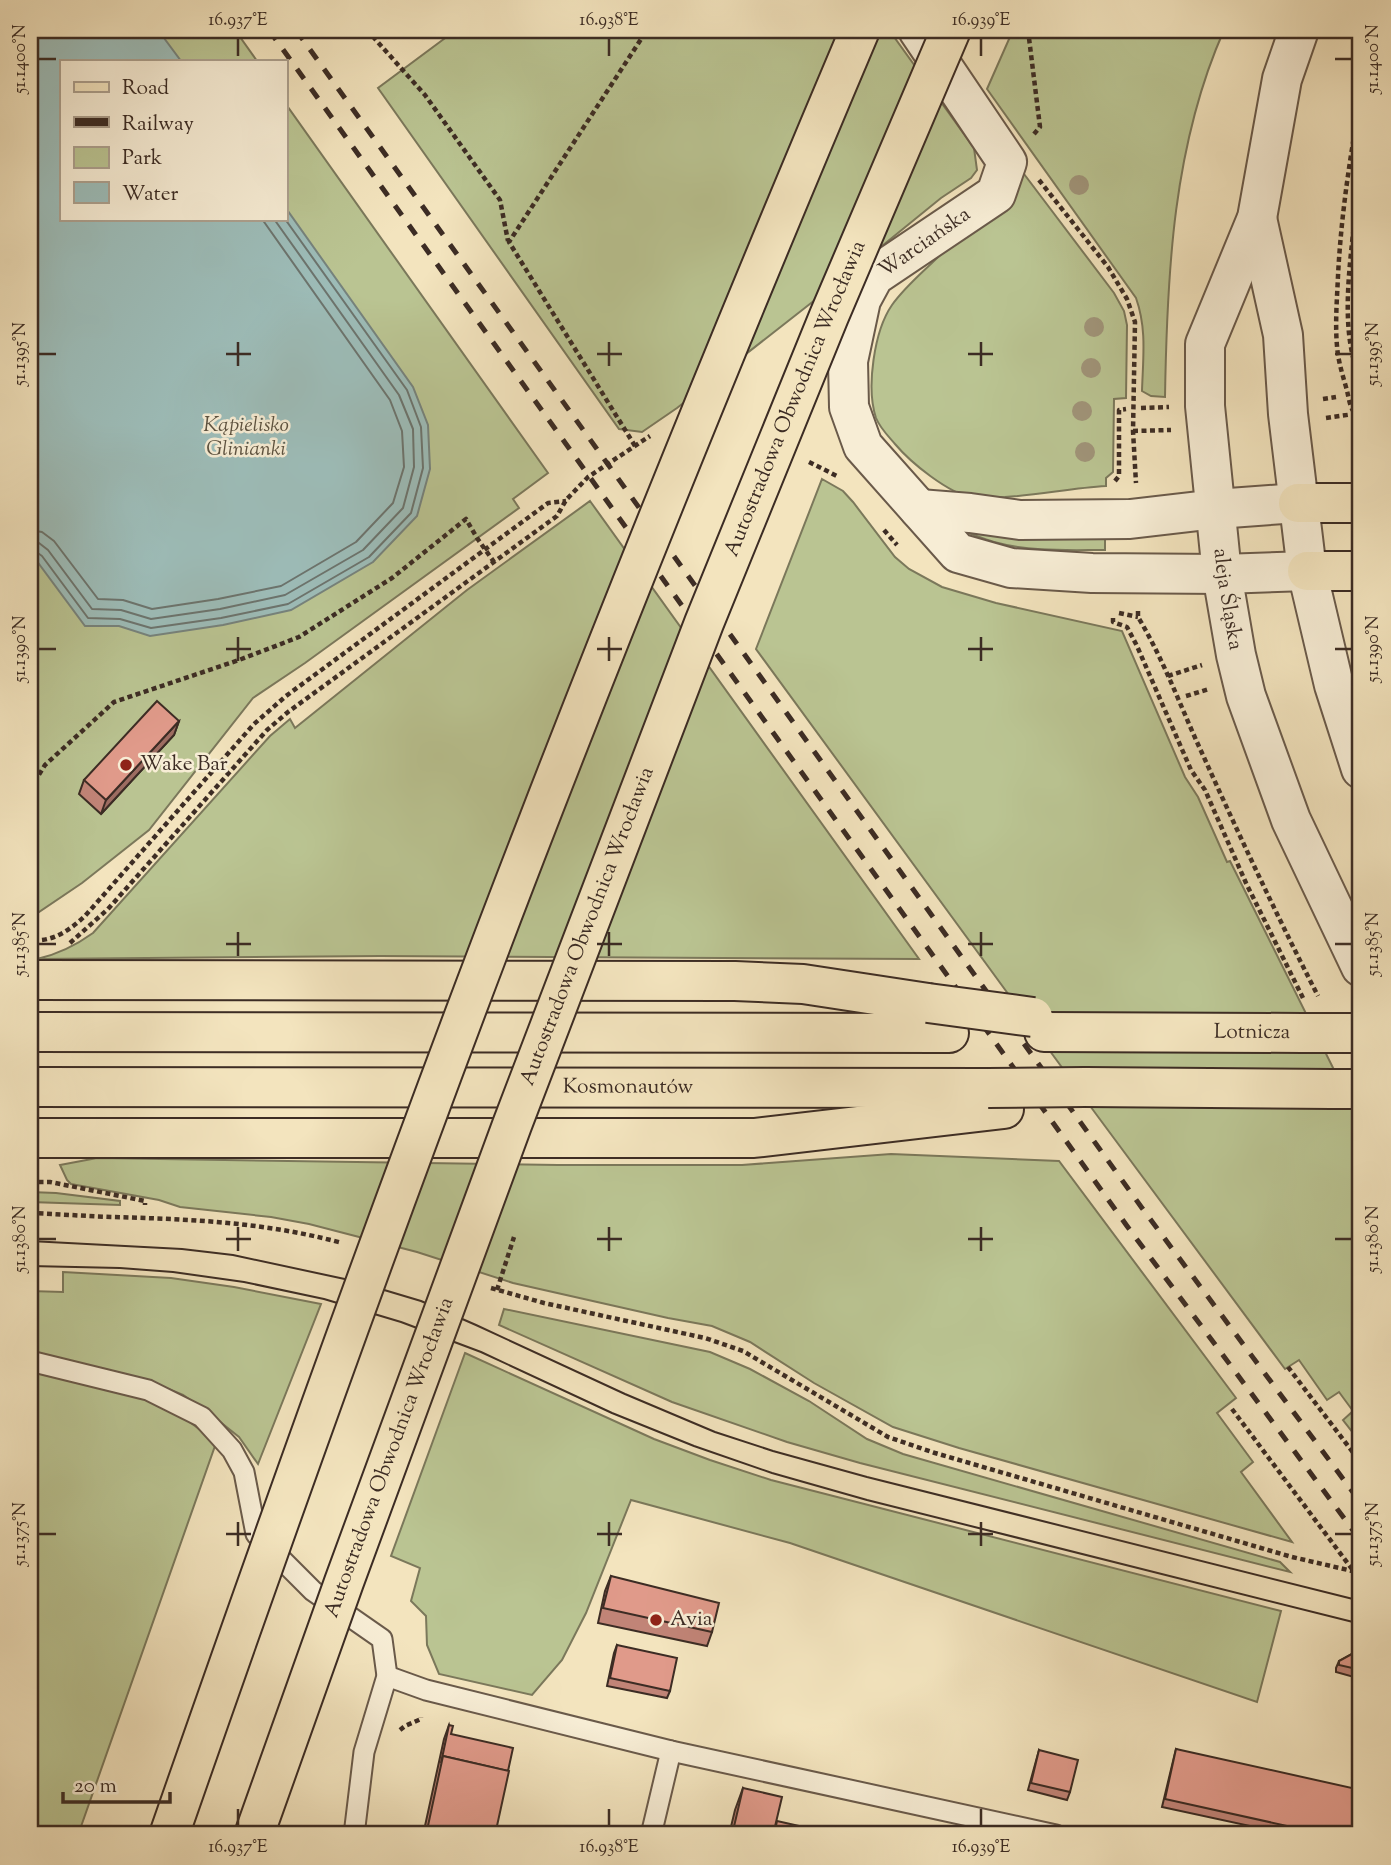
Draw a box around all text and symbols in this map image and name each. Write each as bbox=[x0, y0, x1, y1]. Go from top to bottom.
text: 16.937°E bbox=[208, 8, 268, 34]
text: 16.938°E bbox=[579, 8, 639, 34]
text: 16.939°E bbox=[952, 8, 1010, 34]
text: 51.1400°N bbox=[8, 24, 34, 95]
text: 51.1400°N bbox=[1361, 24, 1387, 95]
legend bbox=[60, 60, 287, 220]
text: Road bbox=[122, 74, 169, 104]
text: Railway bbox=[122, 110, 194, 140]
text: Park bbox=[122, 144, 163, 174]
text: Water bbox=[122, 180, 179, 210]
street label: Warciańska bbox=[873, 200, 977, 286]
street label: Autostradowa Obwodnica Wrocławia bbox=[717, 236, 874, 561]
text: 51.1395°N bbox=[8, 322, 34, 387]
text: 51.1395°N bbox=[1361, 322, 1387, 387]
park label: Kąpielisko Glinianki bbox=[203, 411, 289, 465]
street label: aleja Śląska bbox=[1205, 547, 1250, 653]
text: 51.1390°N bbox=[8, 616, 34, 683]
text: 51.1390°N bbox=[1361, 616, 1387, 683]
place label: Wake Bar bbox=[140, 750, 228, 780]
marker: Wake Bar bbox=[118, 757, 134, 773]
street label: Autostradowa Obwodnica Wrocławia bbox=[513, 762, 663, 1090]
text: 51.1385°N bbox=[8, 912, 34, 977]
text: 51.1385°N bbox=[1361, 912, 1387, 977]
street label: Lotnicza bbox=[1214, 1018, 1291, 1048]
street label: Kosmonautów bbox=[563, 1073, 694, 1103]
text: 51.1380°N bbox=[8, 1205, 34, 1274]
text: 51.1380°N bbox=[1361, 1205, 1387, 1274]
street label: Autostradowa Obwodnica Wrocławia bbox=[317, 1293, 462, 1622]
text: 51.1375°N bbox=[8, 1502, 34, 1567]
text: 51.1375°N bbox=[1361, 1502, 1387, 1567]
place label: Avia bbox=[670, 1605, 713, 1635]
marker: Avia bbox=[648, 1612, 664, 1628]
scale bar bbox=[63, 1760, 170, 1804]
text: 20 m bbox=[74, 1772, 117, 1802]
text: 16.937°E bbox=[208, 1835, 268, 1861]
text: 16.938°E bbox=[579, 1835, 639, 1861]
text: 16.939°E bbox=[952, 1835, 1010, 1861]

